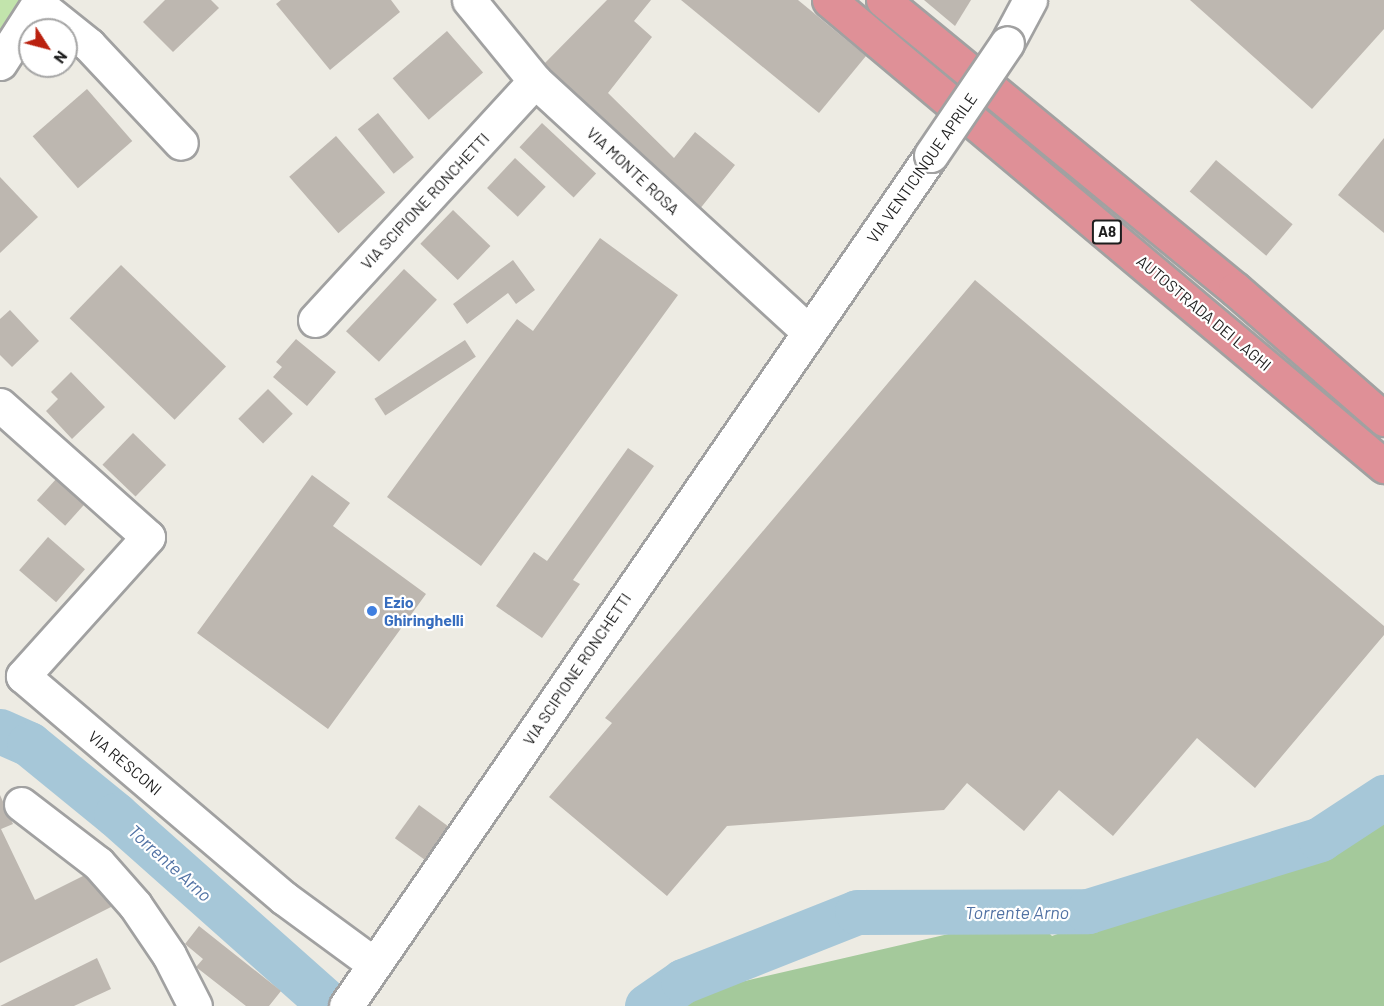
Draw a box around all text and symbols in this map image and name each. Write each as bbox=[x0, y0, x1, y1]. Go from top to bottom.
north arrow bbox=[18, 18, 78, 78]
text: N bbox=[51, 48, 72, 68]
street label: VIA VENTICINQUE APRILE bbox=[863, 89, 981, 247]
street label: VIA MONTE ROSA bbox=[583, 123, 683, 219]
street label: VIA SCIPIONE RONCHETTI bbox=[357, 129, 493, 273]
road number: A8 bbox=[1090, 220, 1124, 244]
street label: AUTOSTRADA DEI LAGHI bbox=[1133, 251, 1275, 375]
street label: VIA SCIPIONE RONCHETTI bbox=[519, 589, 635, 749]
place label: Ezio Ghiringhelli bbox=[384, 592, 464, 630]
marker: Ezio Ghiringhelli bbox=[365, 604, 379, 618]
street label: VIA RESCONI bbox=[84, 727, 166, 799]
water label: Torrente Arno bbox=[124, 820, 216, 906]
water label: Torrente Arno bbox=[965, 901, 1069, 923]

